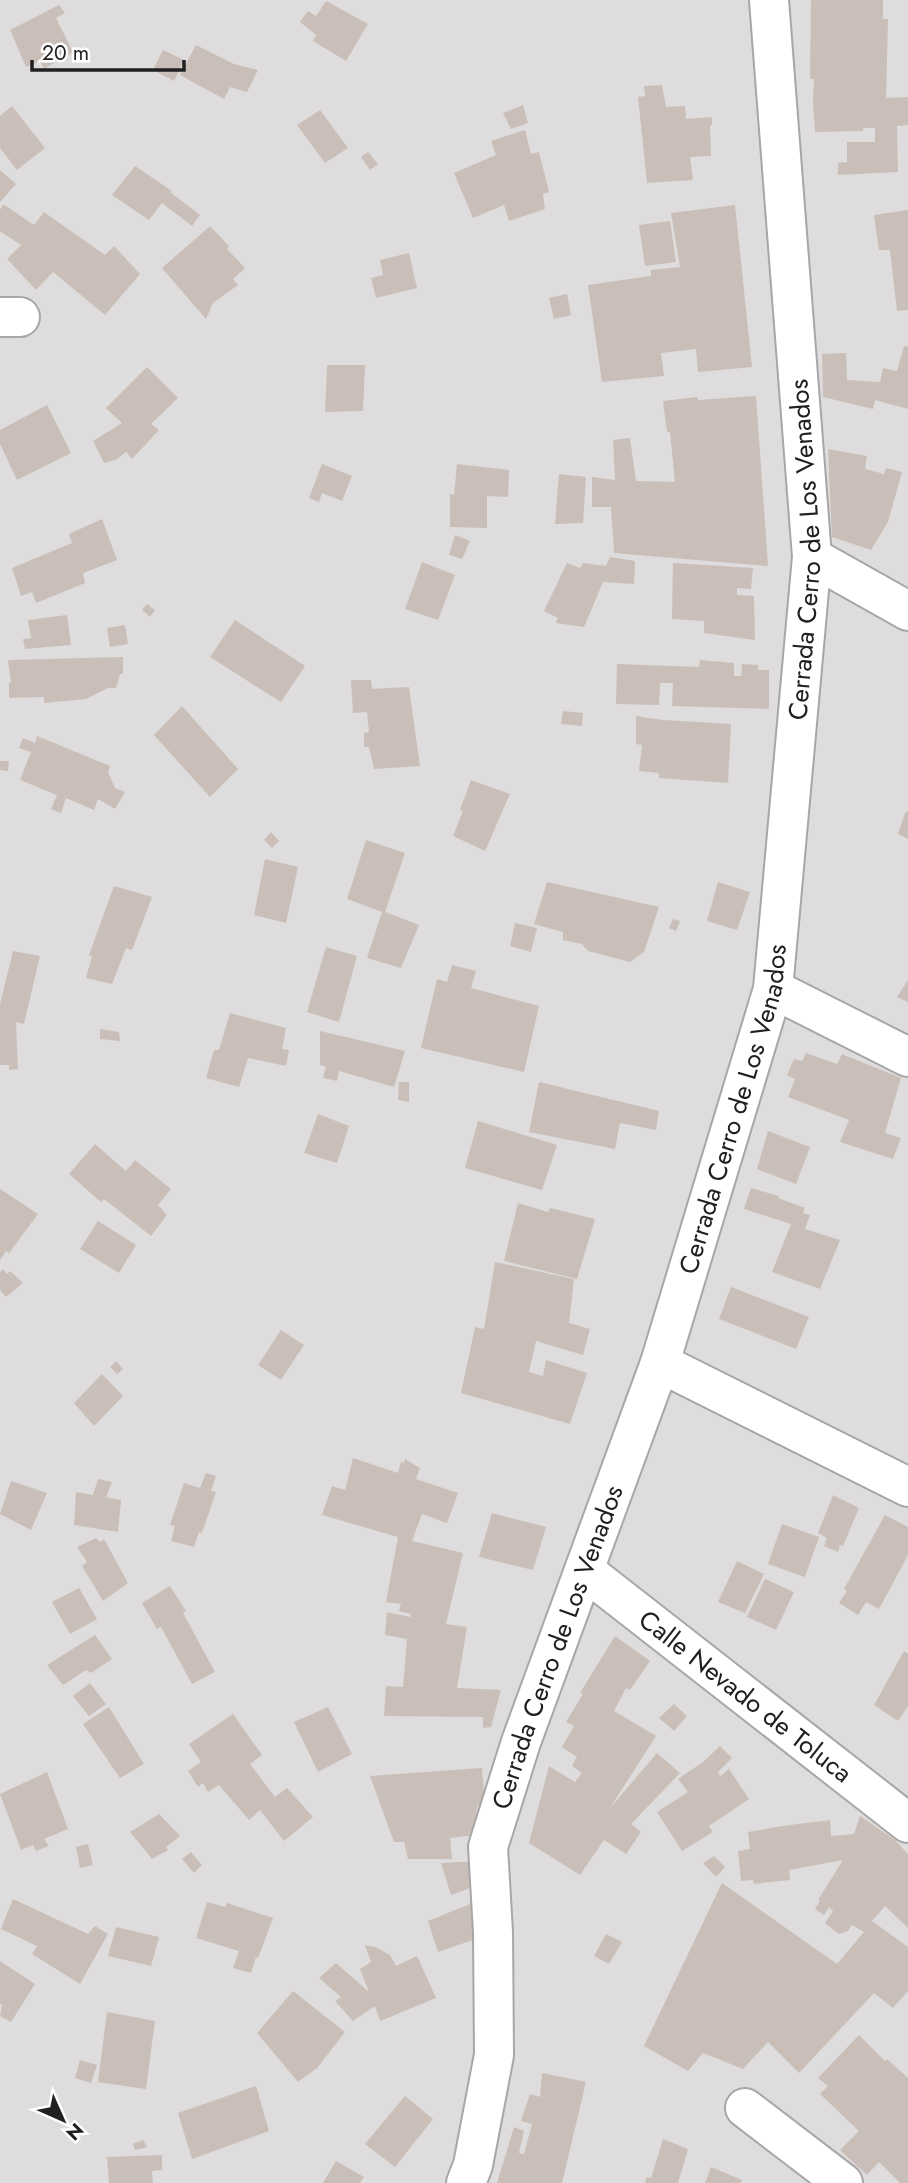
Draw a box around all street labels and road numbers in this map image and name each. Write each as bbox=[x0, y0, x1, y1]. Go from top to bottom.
street label: Cerrada Cerro de Los Venados bbox=[778, 378, 831, 722]
street label: Cerrada Cerro de Los Venados bbox=[669, 942, 796, 1279]
street label: Cerrada Cerro de Los Venados bbox=[482, 1480, 633, 1814]
street label: Calle Nevado de Toluca bbox=[631, 1601, 860, 1792]

